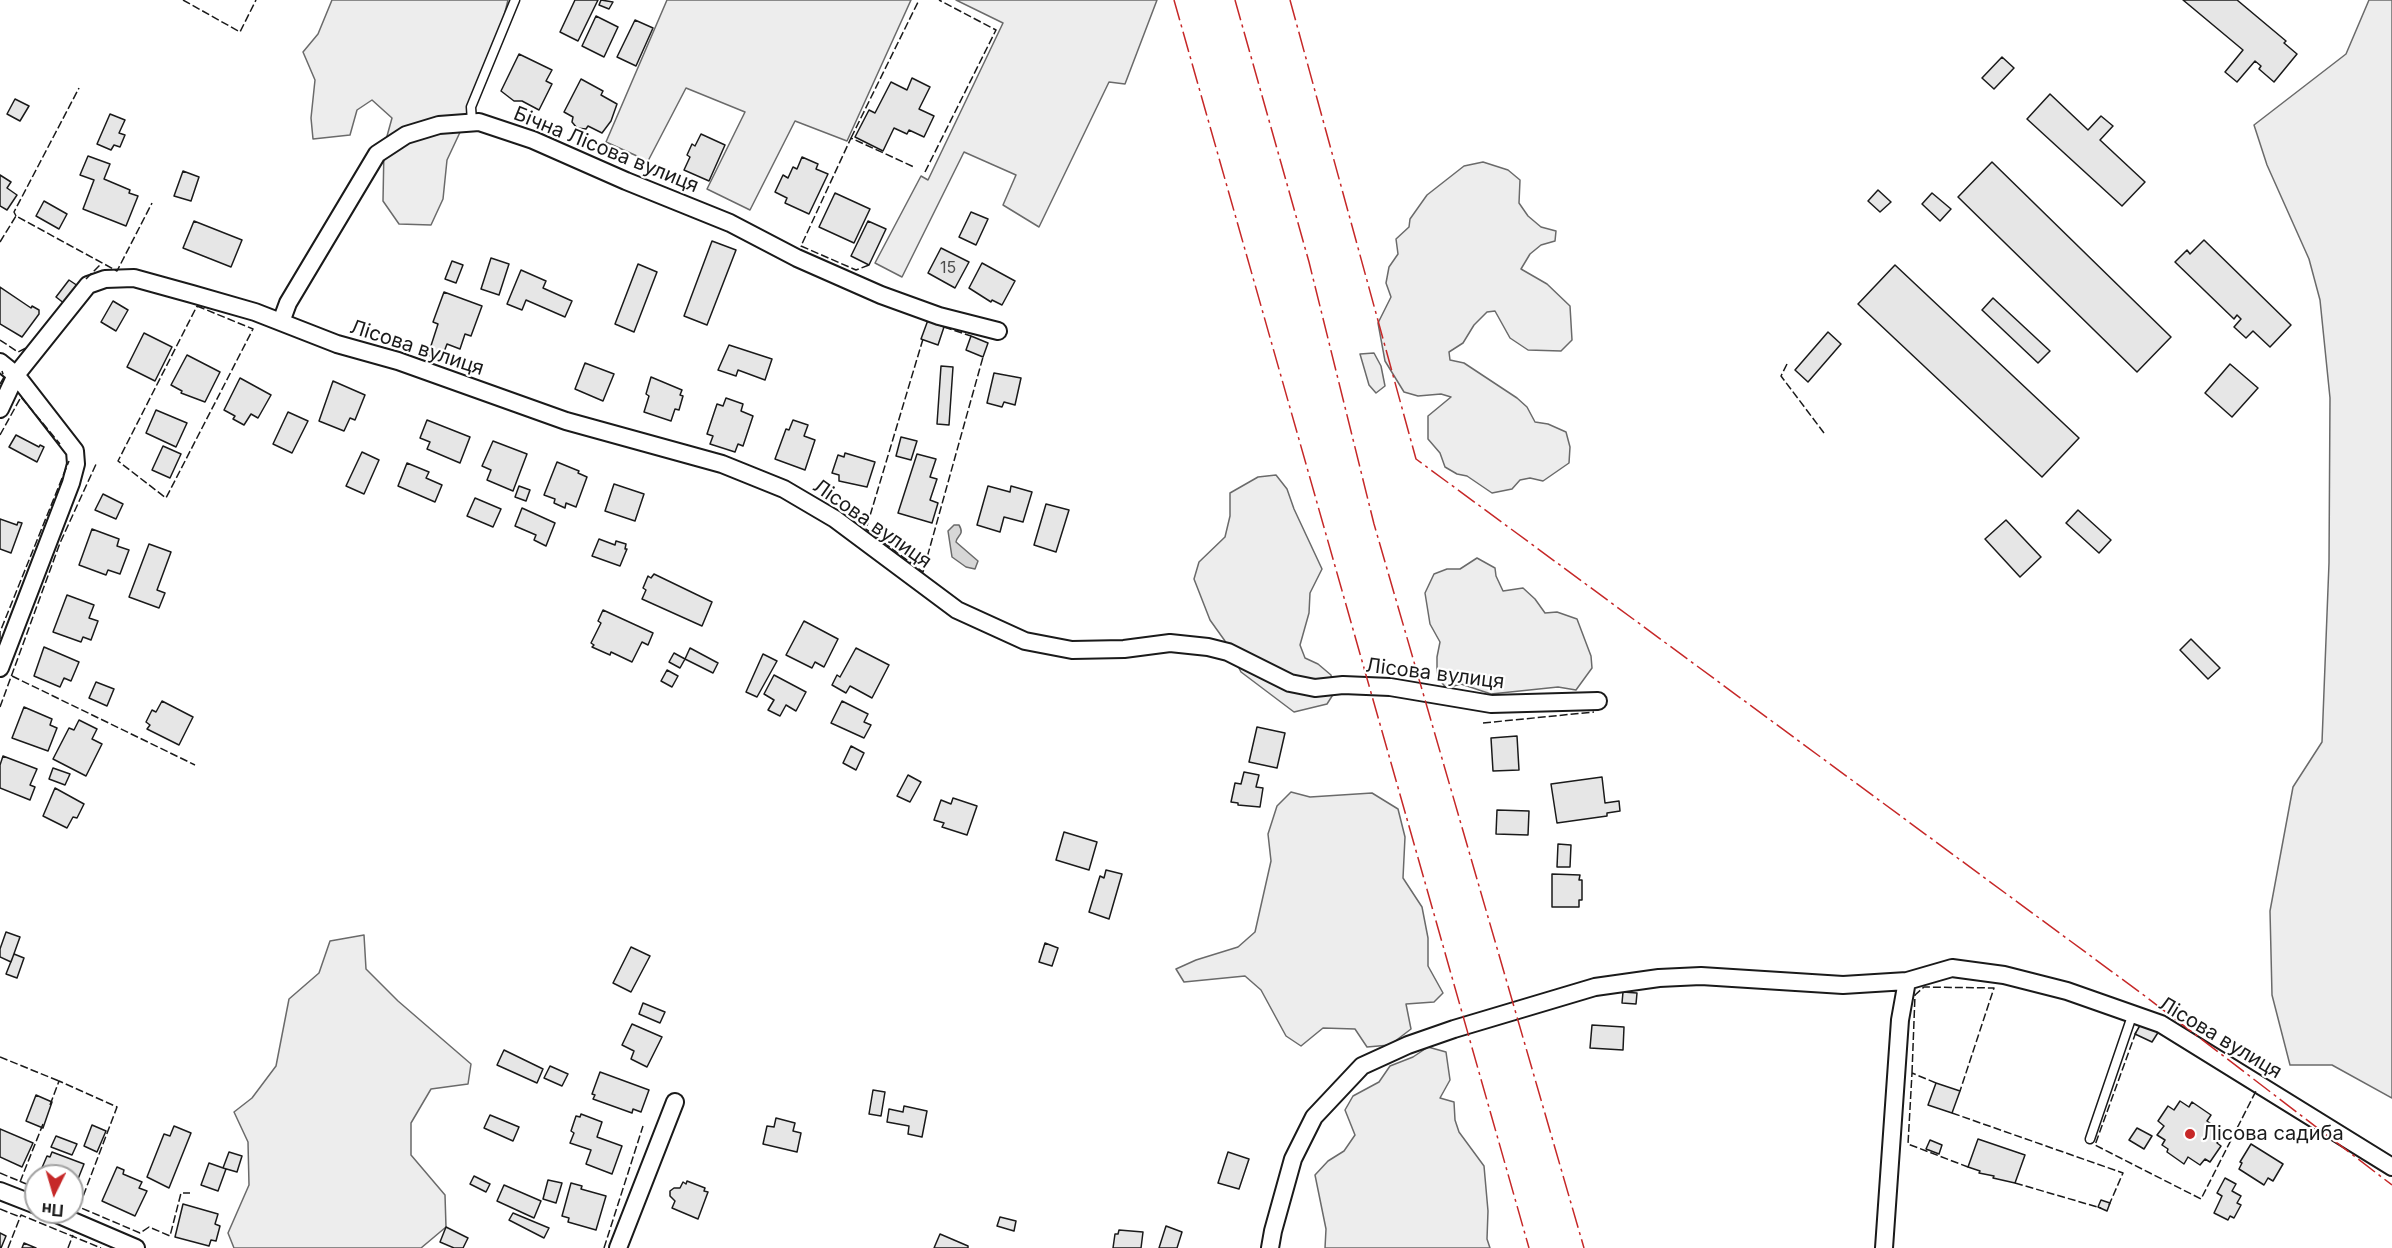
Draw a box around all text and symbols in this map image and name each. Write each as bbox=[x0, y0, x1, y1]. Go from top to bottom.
street label: Бічна Лісова вулиця bbox=[510, 102, 702, 198]
house number: 15 bbox=[940, 258, 956, 278]
street label: Лісова вулиця bbox=[347, 315, 487, 381]
street label: Лісова вулиця bbox=[808, 474, 936, 574]
street label: Лісова вулиця bbox=[1364, 654, 1506, 694]
street label: Лісова вулиця bbox=[2154, 992, 2286, 1084]
place label: Лісова садиба bbox=[2202, 1122, 2344, 1146]
marker: Лісова садиба bbox=[2183, 1127, 2197, 1141]
north arrow bbox=[24, 1164, 84, 1224]
text: Пн bbox=[41, 1199, 64, 1221]

